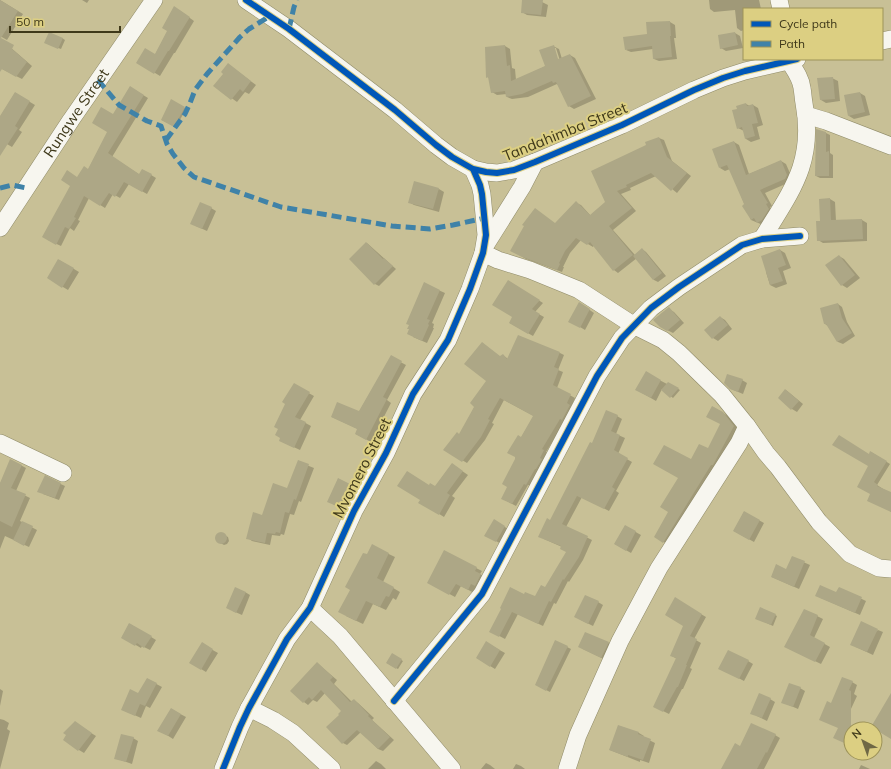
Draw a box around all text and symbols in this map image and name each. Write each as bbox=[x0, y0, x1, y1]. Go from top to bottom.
scale bar bbox=[10, 8, 120, 34]
legend bbox=[743, 8, 883, 60]
text: 50 m bbox=[16, 14, 44, 29]
text: Cycle path bbox=[779, 16, 837, 31]
text: Path bbox=[779, 36, 805, 51]
street label: Rungwe Street bbox=[39, 65, 113, 161]
street label: Tandahimba Street bbox=[500, 98, 630, 165]
street label: Mvomero Street bbox=[328, 414, 395, 521]
north arrow bbox=[843, 721, 883, 761]
text: N bbox=[849, 725, 864, 741]

